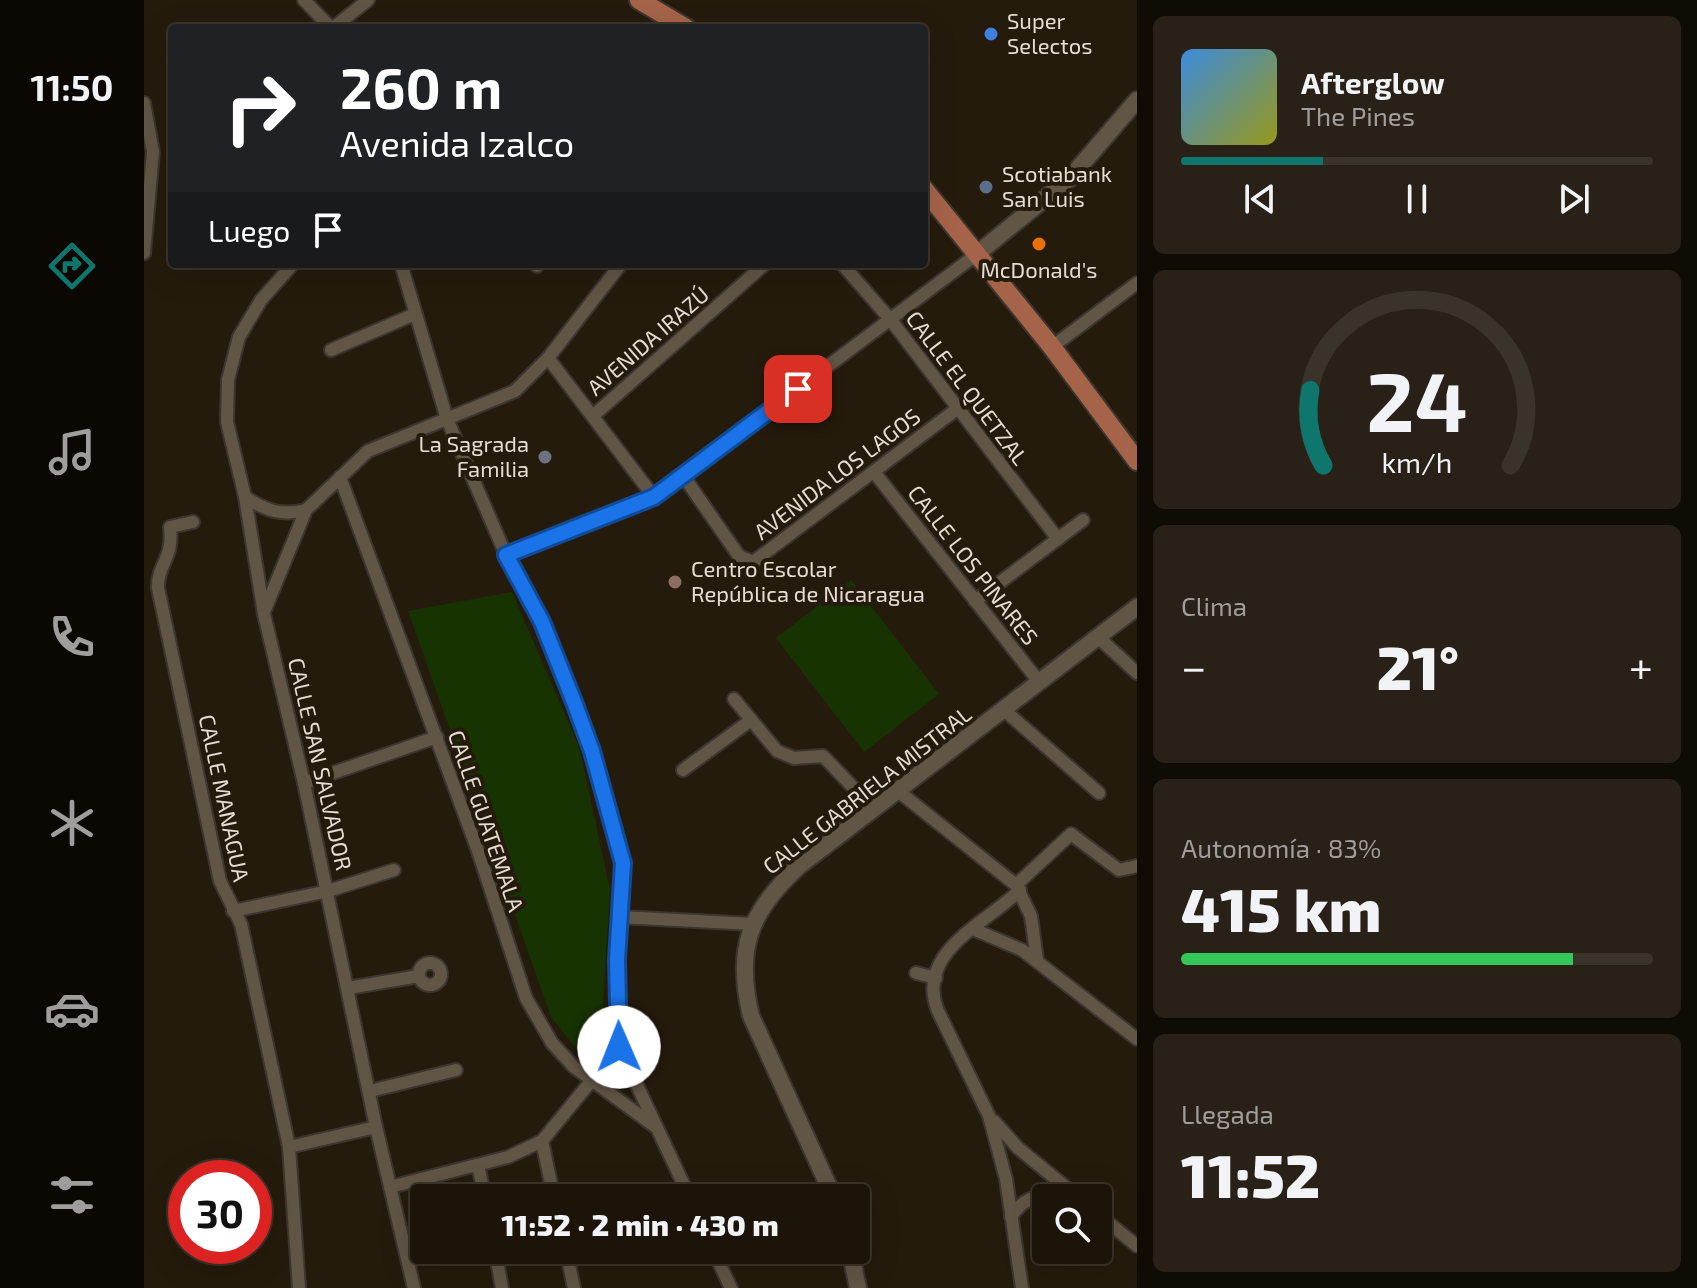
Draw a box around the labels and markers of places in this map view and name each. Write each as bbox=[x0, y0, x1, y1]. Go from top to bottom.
place label: Super Selectos bbox=[1007, 7, 1092, 58]
marker: Super Selectos bbox=[982, 25, 1000, 43]
place label: Scotiabank San Luis bbox=[1002, 160, 1112, 211]
marker: Scotiabank San Luis bbox=[977, 178, 995, 196]
marker: McDonald's bbox=[1030, 235, 1048, 253]
place label: McDonald's bbox=[981, 256, 1097, 282]
pin bbox=[764, 355, 832, 423]
place label: La Sagrada Familia bbox=[418, 430, 529, 481]
marker: La Sagrada Familia bbox=[536, 448, 554, 466]
place label: Centro Escolar República de Nicaragua bbox=[691, 555, 925, 606]
marker: Centro Escolar República de Nicaragua bbox=[666, 573, 684, 591]

